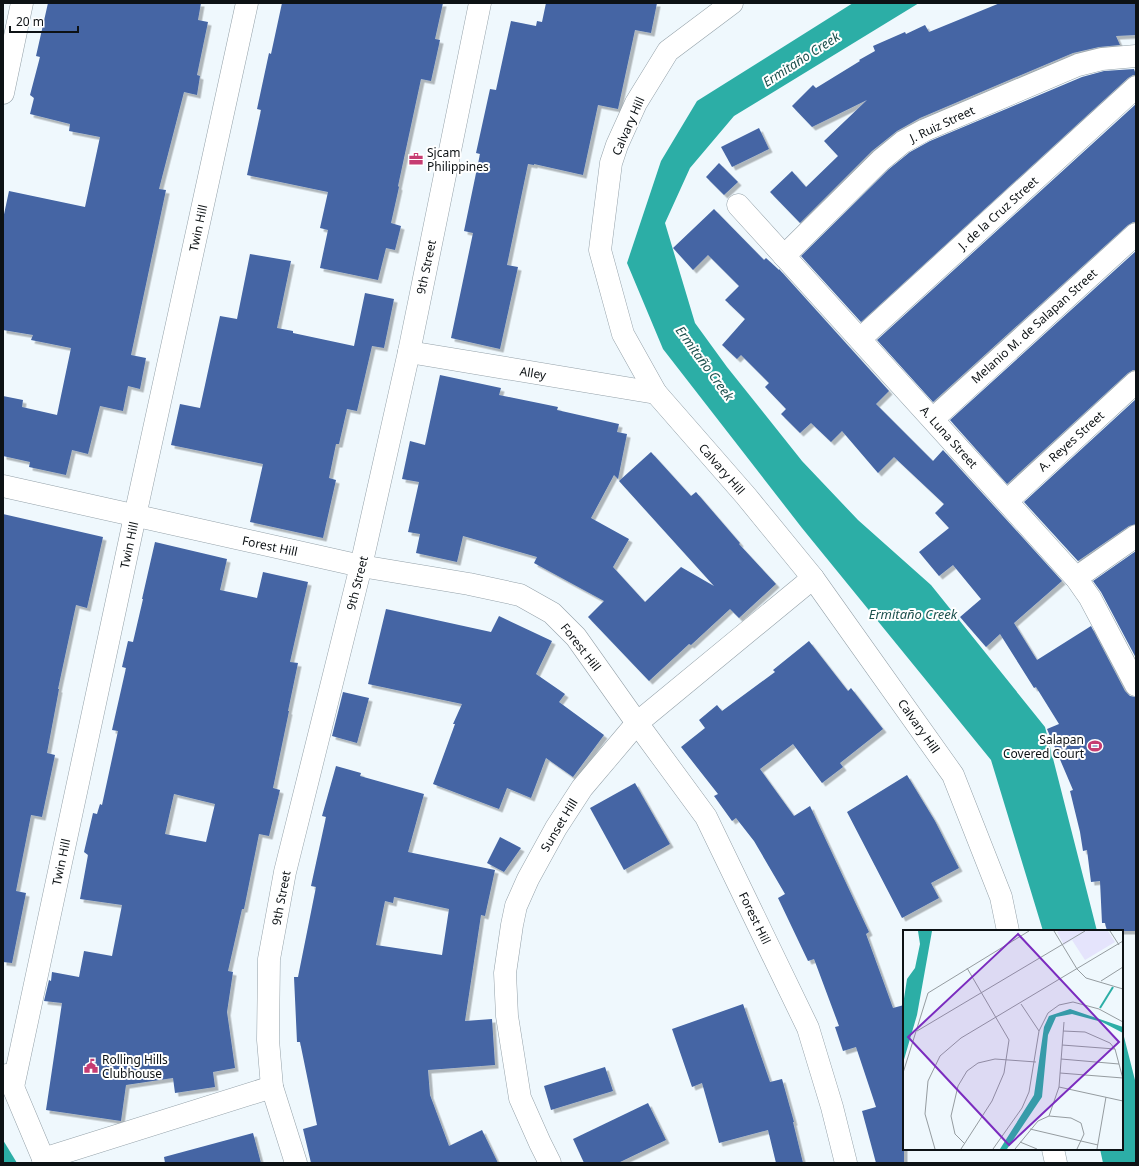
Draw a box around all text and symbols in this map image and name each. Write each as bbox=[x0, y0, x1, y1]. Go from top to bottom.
scale bar bbox=[10, 8, 78, 34]
text: 20 m bbox=[16, 13, 44, 30]
water label: Ermitaño Creek bbox=[759, 27, 843, 91]
street label: Calvary Hill bbox=[607, 94, 649, 158]
street label: J. Ruiz Street bbox=[906, 101, 978, 147]
place label: Sjcam Philippines bbox=[427, 144, 489, 175]
office icon: Sjcam Philippines bbox=[408, 151, 424, 167]
street label: J. de la Cruz Street bbox=[954, 172, 1042, 254]
street label: Twin Hill bbox=[185, 203, 211, 253]
street label: 9th Street bbox=[412, 238, 440, 296]
street label: Melanio M. de Salapan Street bbox=[967, 264, 1101, 387]
water label: Ermitaño Creek bbox=[672, 322, 739, 405]
street label: Alley bbox=[519, 363, 548, 384]
street label: A. Luna Street bbox=[916, 402, 982, 472]
street label: A. Reyes Street bbox=[1034, 406, 1108, 475]
street label: Calvary Hill bbox=[695, 440, 749, 498]
street label: Twin Hill bbox=[116, 520, 142, 570]
street label: Forest Hill bbox=[241, 532, 299, 560]
street label: 9th Street bbox=[342, 554, 372, 612]
water label: Ermitaño Creek bbox=[869, 605, 958, 623]
street label: Forest Hill bbox=[557, 620, 605, 674]
street label: Calvary Hill bbox=[894, 695, 944, 757]
place label: Salapan Covered Court bbox=[1003, 731, 1085, 762]
sports icon: Salapan Covered Court bbox=[1087, 738, 1103, 754]
street label: Sunset Hill bbox=[536, 795, 582, 855]
street label: Twin Hill bbox=[48, 837, 74, 887]
street label: 9th Street bbox=[267, 869, 295, 927]
street label: Forest Hill bbox=[735, 889, 775, 947]
inset map bbox=[903, 930, 1123, 1150]
place label: Rolling Hills Clubhouse bbox=[102, 1051, 168, 1082]
public building icon: Rolling Hills Clubhouse bbox=[83, 1058, 99, 1074]

